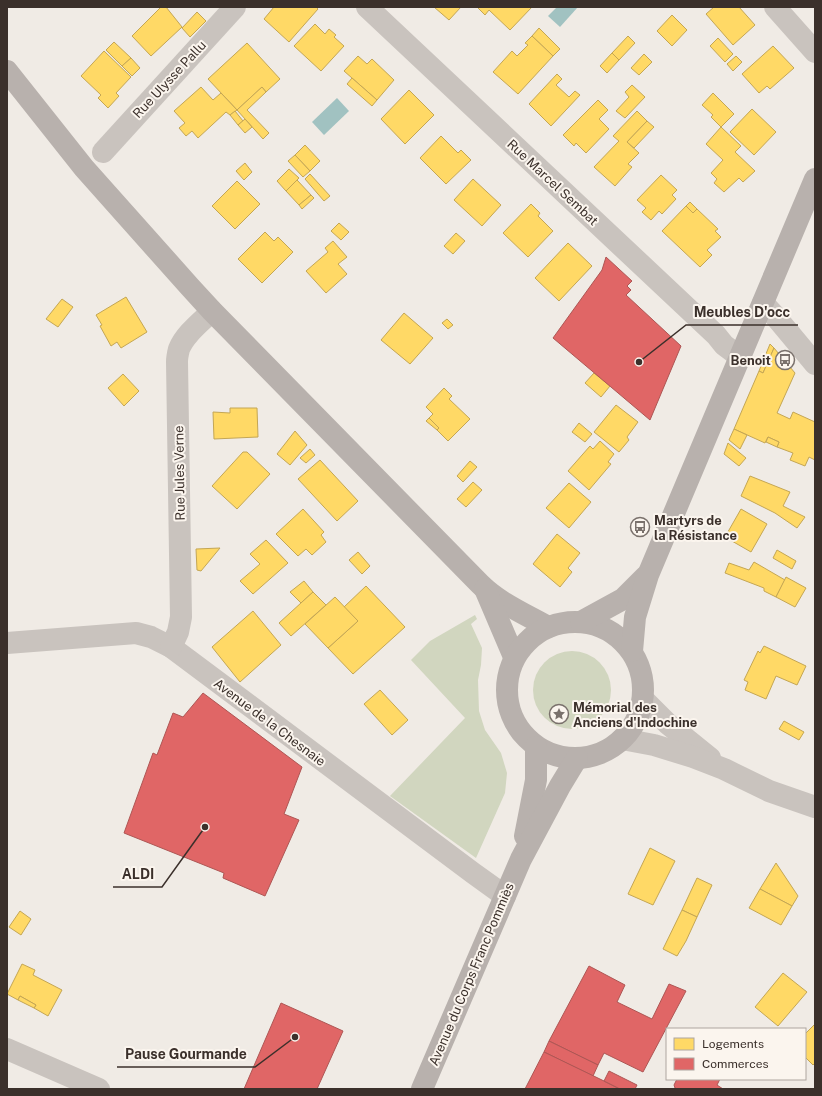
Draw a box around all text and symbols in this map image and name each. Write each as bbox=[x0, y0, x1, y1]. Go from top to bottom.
street label: Rue Ulysse Pallu bbox=[130, 38, 209, 121]
street label: Rue Marcel Sembat bbox=[504, 136, 601, 228]
callout: Meubles D'occ bbox=[686, 299, 798, 325]
text: Meubles D'occ bbox=[694, 304, 791, 320]
bus stop icon: Benoit bbox=[774, 349, 796, 371]
place label: Benoit bbox=[730, 353, 771, 368]
street label: Rue Jules Verne bbox=[171, 425, 188, 521]
place label: Martyrs de la Résistance bbox=[654, 513, 737, 543]
bus stop icon: Martyrs de la Résistance bbox=[629, 516, 651, 538]
street label: Avenue de la Chesnaie bbox=[211, 676, 328, 769]
place label: Mémorial des Anciens d'Indochine bbox=[573, 700, 697, 730]
place icon: Mémorial des Anciens d'Indochine bbox=[548, 703, 570, 725]
callout: ALDI bbox=[113, 861, 162, 887]
text: ALDI bbox=[122, 866, 154, 882]
street label: Avenue du Corps Franc Pommiès bbox=[426, 880, 517, 1068]
legend bbox=[666, 1028, 806, 1080]
text: Logements bbox=[702, 1037, 764, 1051]
callout: Pause Gourmande bbox=[117, 1041, 255, 1067]
text: Pause Gourmande bbox=[125, 1046, 247, 1062]
text: Commerces bbox=[702, 1057, 769, 1071]

